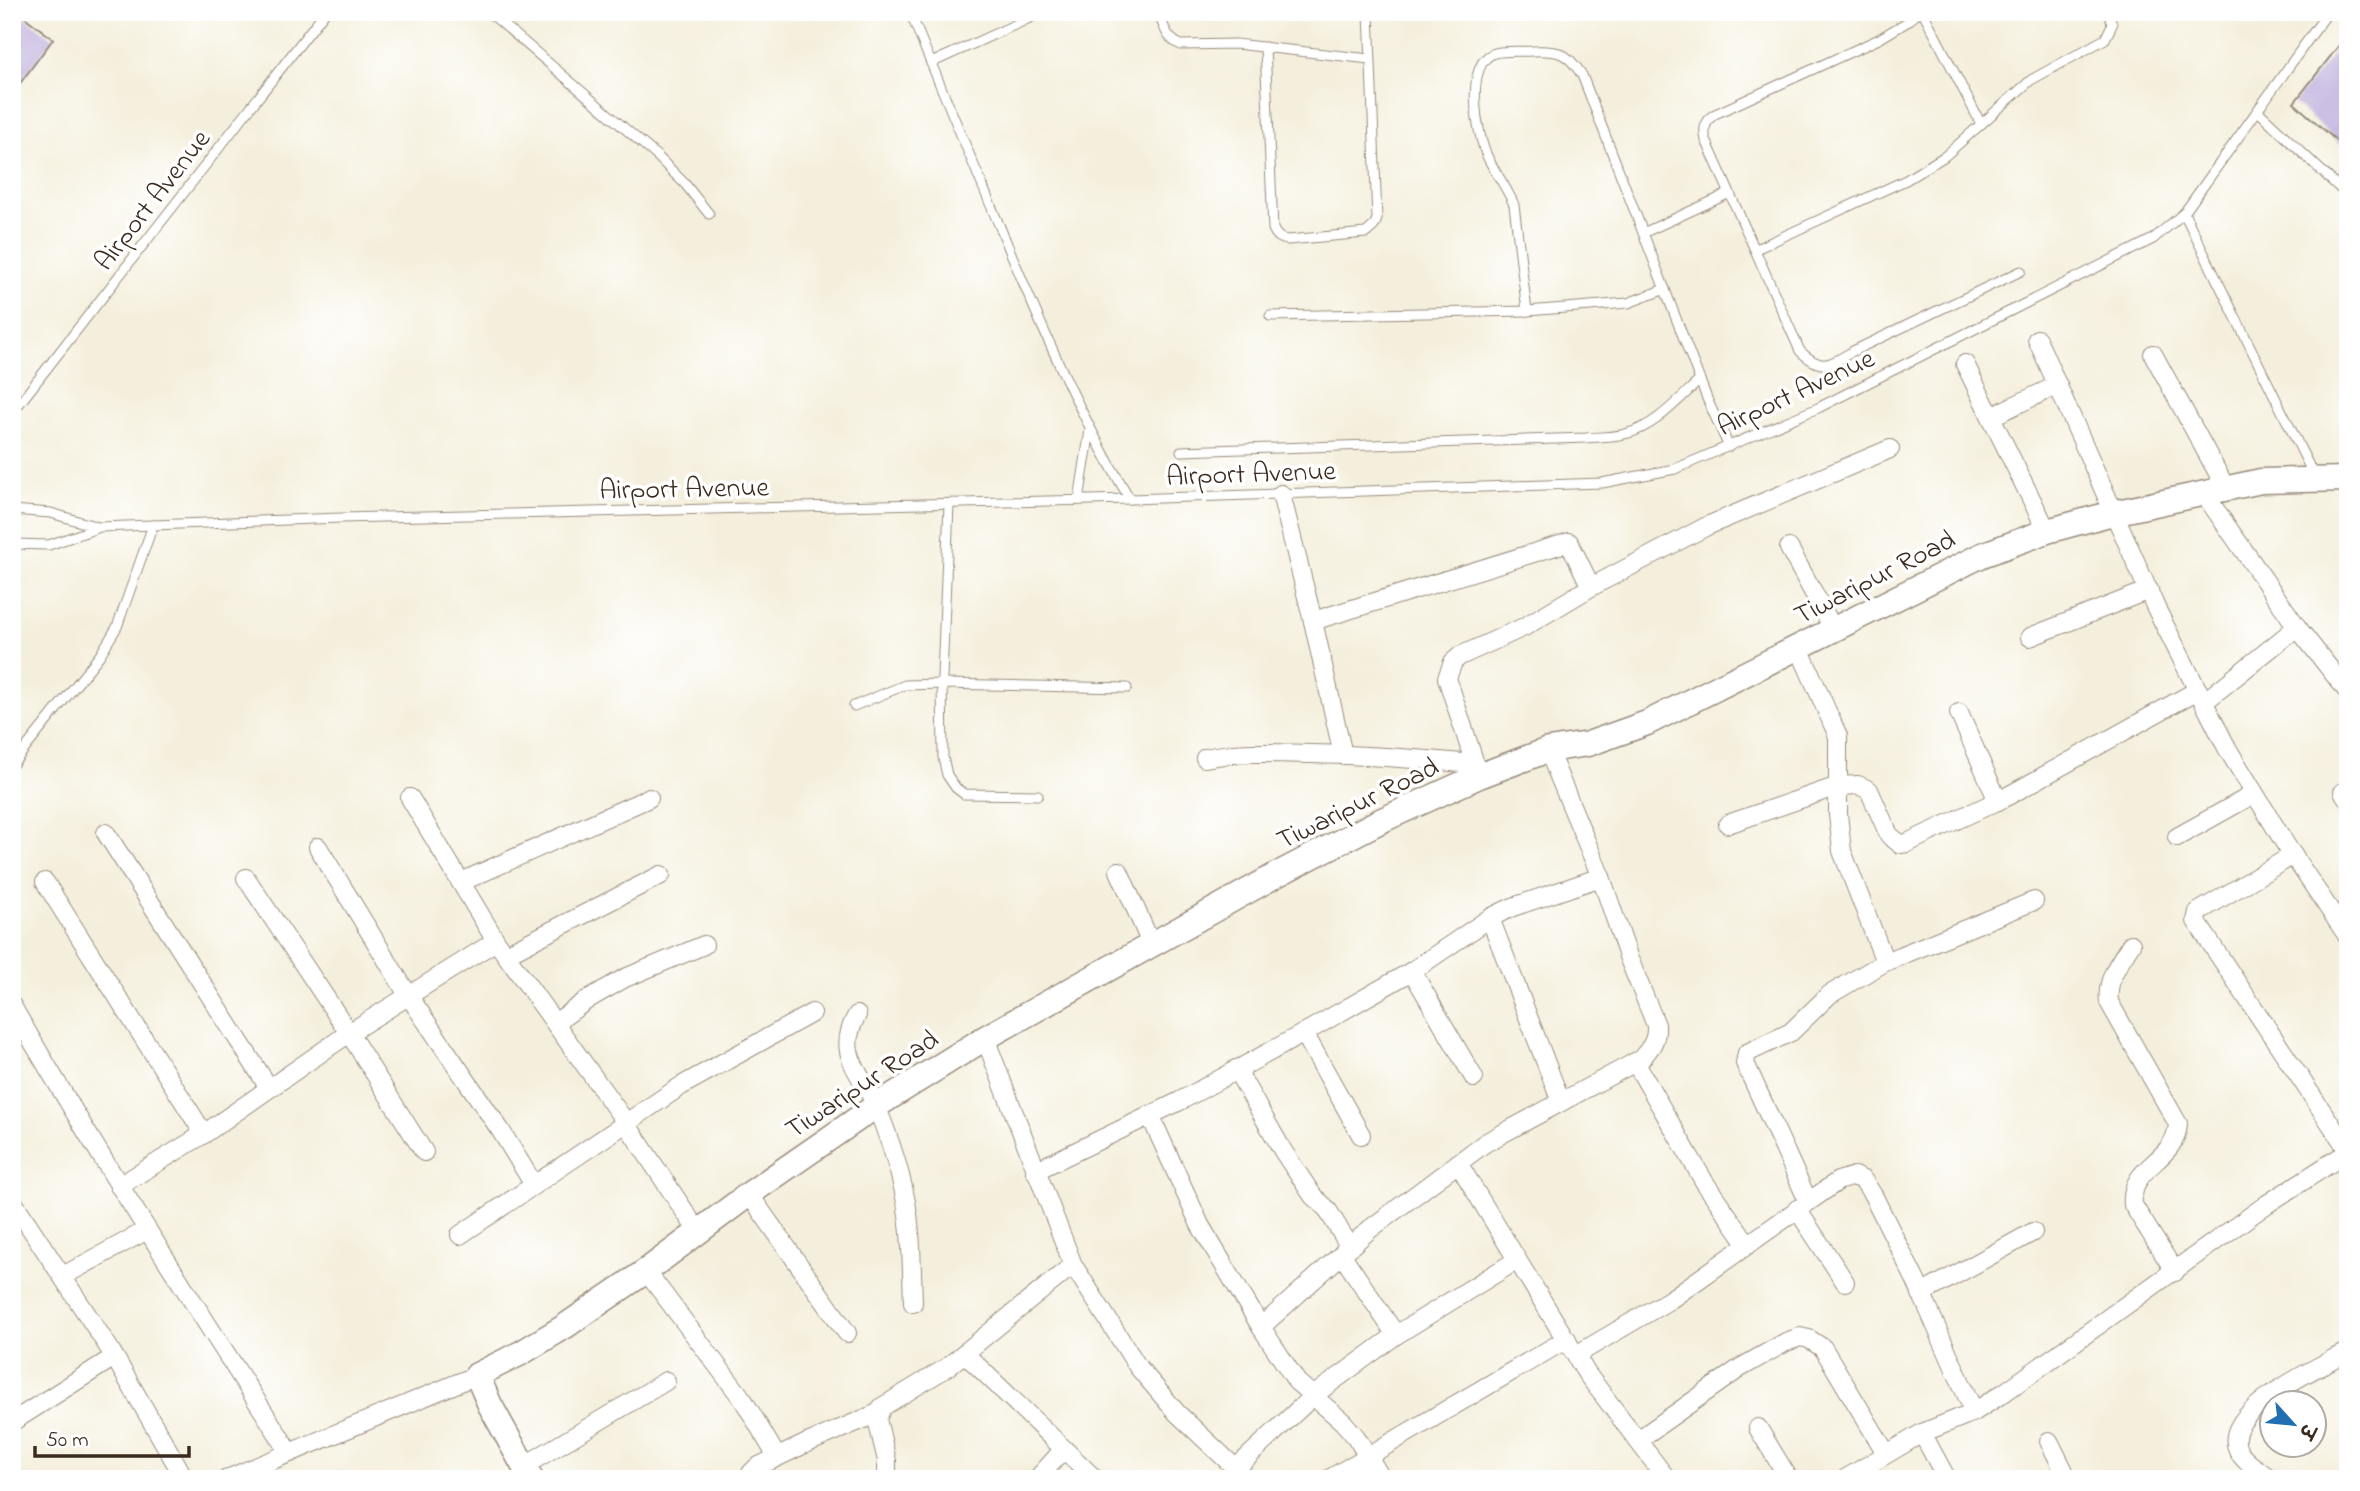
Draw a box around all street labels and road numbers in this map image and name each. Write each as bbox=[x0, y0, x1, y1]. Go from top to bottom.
street label: Airport Avenue bbox=[85, 121, 222, 281]
street label: Airport Avenue bbox=[1711, 340, 1882, 449]
street label: Airport Avenue bbox=[1166, 452, 1337, 499]
street label: Airport Avenue bbox=[599, 469, 770, 512]
street label: Tiwaripur Road bbox=[1788, 521, 1964, 637]
street label: Tiwaripur Road bbox=[1270, 748, 1447, 862]
street label: Tiwaripur Road bbox=[778, 1021, 948, 1151]

